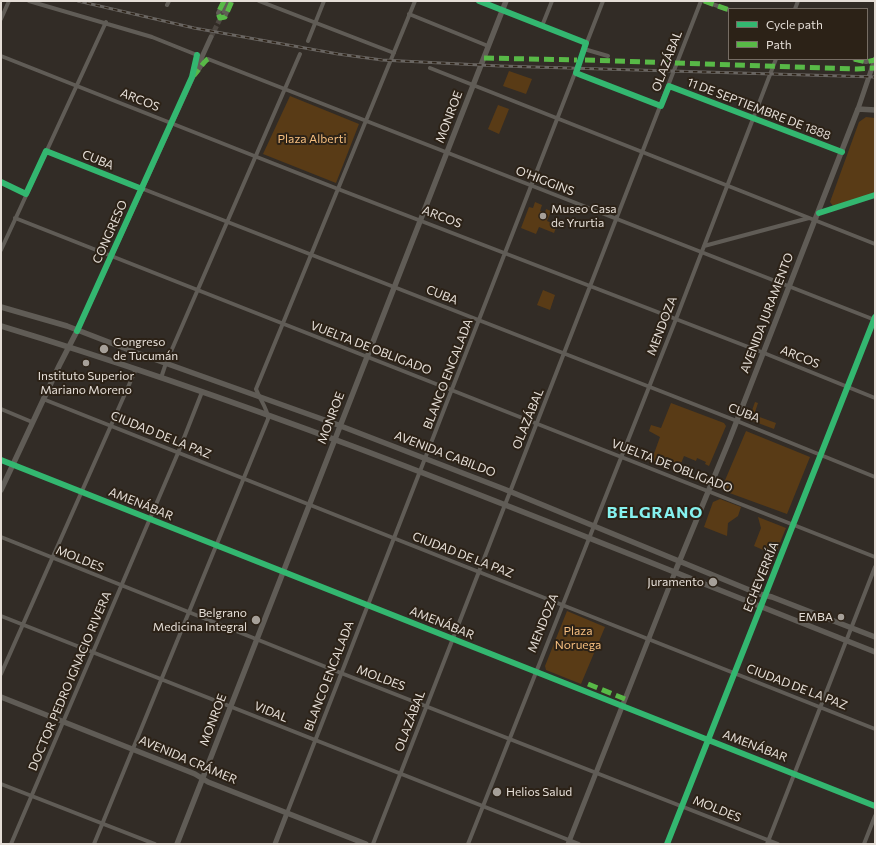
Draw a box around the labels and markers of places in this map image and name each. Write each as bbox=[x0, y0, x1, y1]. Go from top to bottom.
place label: Museo Casa de Yrurtia bbox=[551, 202, 617, 230]
marker: Museo Casa de Yrurtia bbox=[538, 211, 548, 221]
place label: Congreso de Tucumán bbox=[113, 335, 178, 363]
marker: Congreso de Tucumán bbox=[98, 343, 110, 355]
marker: Instituto Superior Mariano Moreno bbox=[81, 358, 91, 368]
place label: Instituto Superior Mariano Moreno bbox=[38, 369, 134, 397]
place label: Juramento bbox=[647, 575, 704, 589]
marker: Juramento bbox=[707, 576, 719, 588]
place label: Belgrano Medicina Integral bbox=[153, 606, 247, 634]
place label: EMBA bbox=[798, 610, 833, 624]
marker: EMBA bbox=[836, 612, 846, 622]
marker: Belgrano Medicina Integral bbox=[250, 614, 262, 626]
place label: Helios Salud bbox=[506, 785, 572, 799]
marker: Helios Salud bbox=[491, 786, 503, 798]

